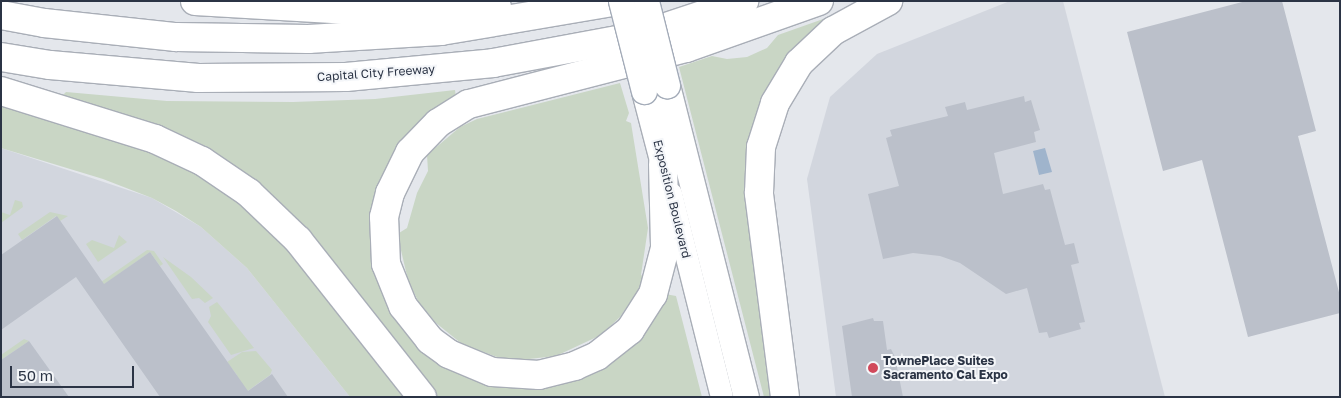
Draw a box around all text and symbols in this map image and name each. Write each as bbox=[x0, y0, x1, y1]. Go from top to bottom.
street label: Capital City Freeway bbox=[316, 62, 436, 84]
street label: Exposition Boulevard bbox=[650, 138, 694, 260]
place label: TownePlace Suites Sacramento Cal Expo bbox=[883, 354, 1008, 382]
scale bar bbox=[12, 356, 136, 388]
marker: TownePlace Suites Sacramento Cal Expo bbox=[867, 362, 879, 374]
text: 50 m bbox=[18, 366, 53, 384]

